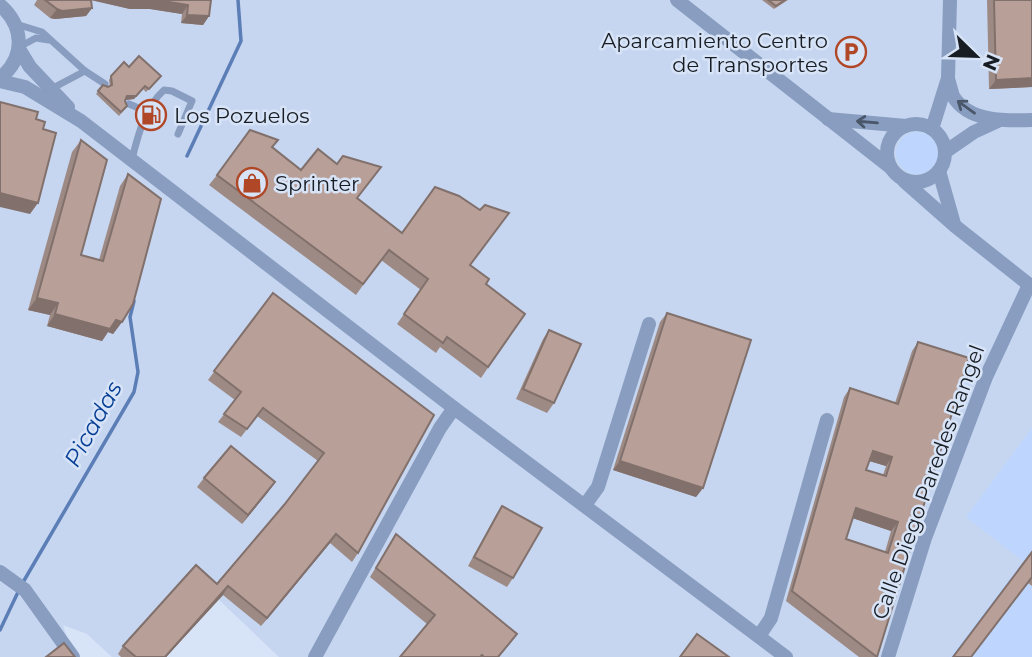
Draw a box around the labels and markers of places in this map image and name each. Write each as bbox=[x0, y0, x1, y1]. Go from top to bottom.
place label: Aparcamiento Centro de Transportes bbox=[601, 28, 828, 77]
parking icon: Aparcamiento Centro de Transportes bbox=[834, 35, 868, 69]
fuel station icon: Los Pozuelos bbox=[134, 98, 168, 132]
place label: Los Pozuelos bbox=[174, 103, 310, 128]
shop icon: Sprinter bbox=[235, 166, 269, 200]
place label: Sprinter bbox=[275, 171, 360, 196]

